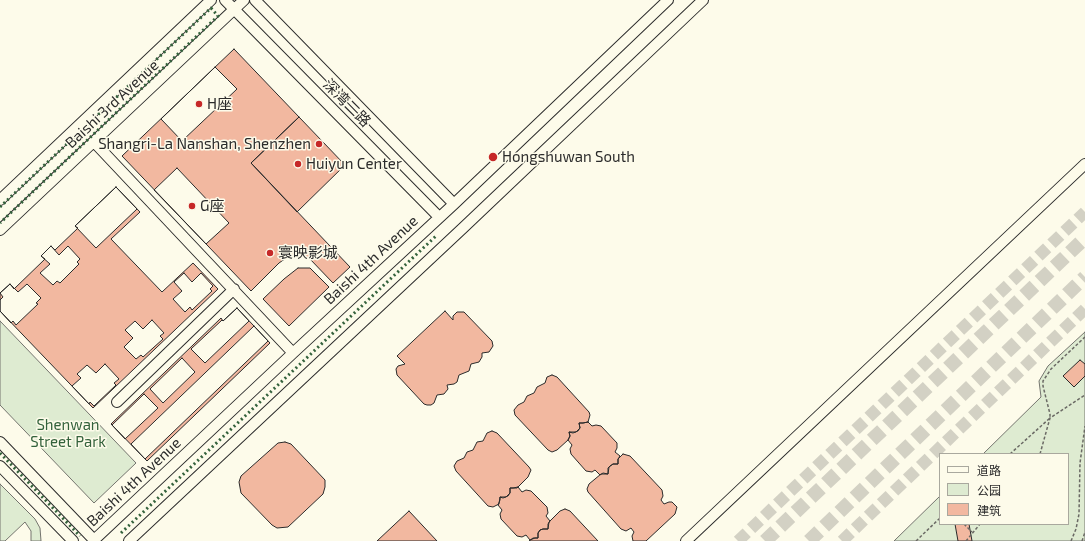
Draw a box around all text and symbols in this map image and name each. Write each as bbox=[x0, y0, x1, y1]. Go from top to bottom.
street label: Baishi 3rd Avenue bbox=[62, 56, 162, 152]
street label: 深湾二路 bbox=[319, 75, 375, 131]
place label: H座 bbox=[207, 95, 232, 113]
marker: H座 bbox=[194, 99, 204, 109]
place label: Shangri-La Nanshan, Shenzhen bbox=[98, 135, 311, 153]
marker: Shangri-La Nanshan, Shenzhen bbox=[314, 139, 324, 149]
place label: Hongshuwan South bbox=[502, 148, 635, 166]
marker: Hongshuwan South bbox=[487, 151, 499, 163]
place label: Huiyun Center bbox=[306, 155, 402, 173]
marker: Huiyun Center bbox=[293, 159, 303, 169]
place label: G座 bbox=[200, 197, 224, 215]
marker: G座 bbox=[187, 201, 197, 211]
street label: Baishi 4th Avenue bbox=[320, 212, 422, 308]
place label: 寰映影城 bbox=[278, 244, 338, 262]
marker: 寰映影城 bbox=[265, 248, 275, 258]
park label: Shenwan Street Park bbox=[30, 416, 106, 451]
street label: Baishi 4th Avenue bbox=[83, 434, 185, 530]
legend bbox=[939, 453, 1069, 525]
text: 道路 bbox=[977, 463, 1001, 477]
text: 公园 bbox=[977, 483, 1001, 497]
text: 建筑 bbox=[977, 503, 1001, 517]

